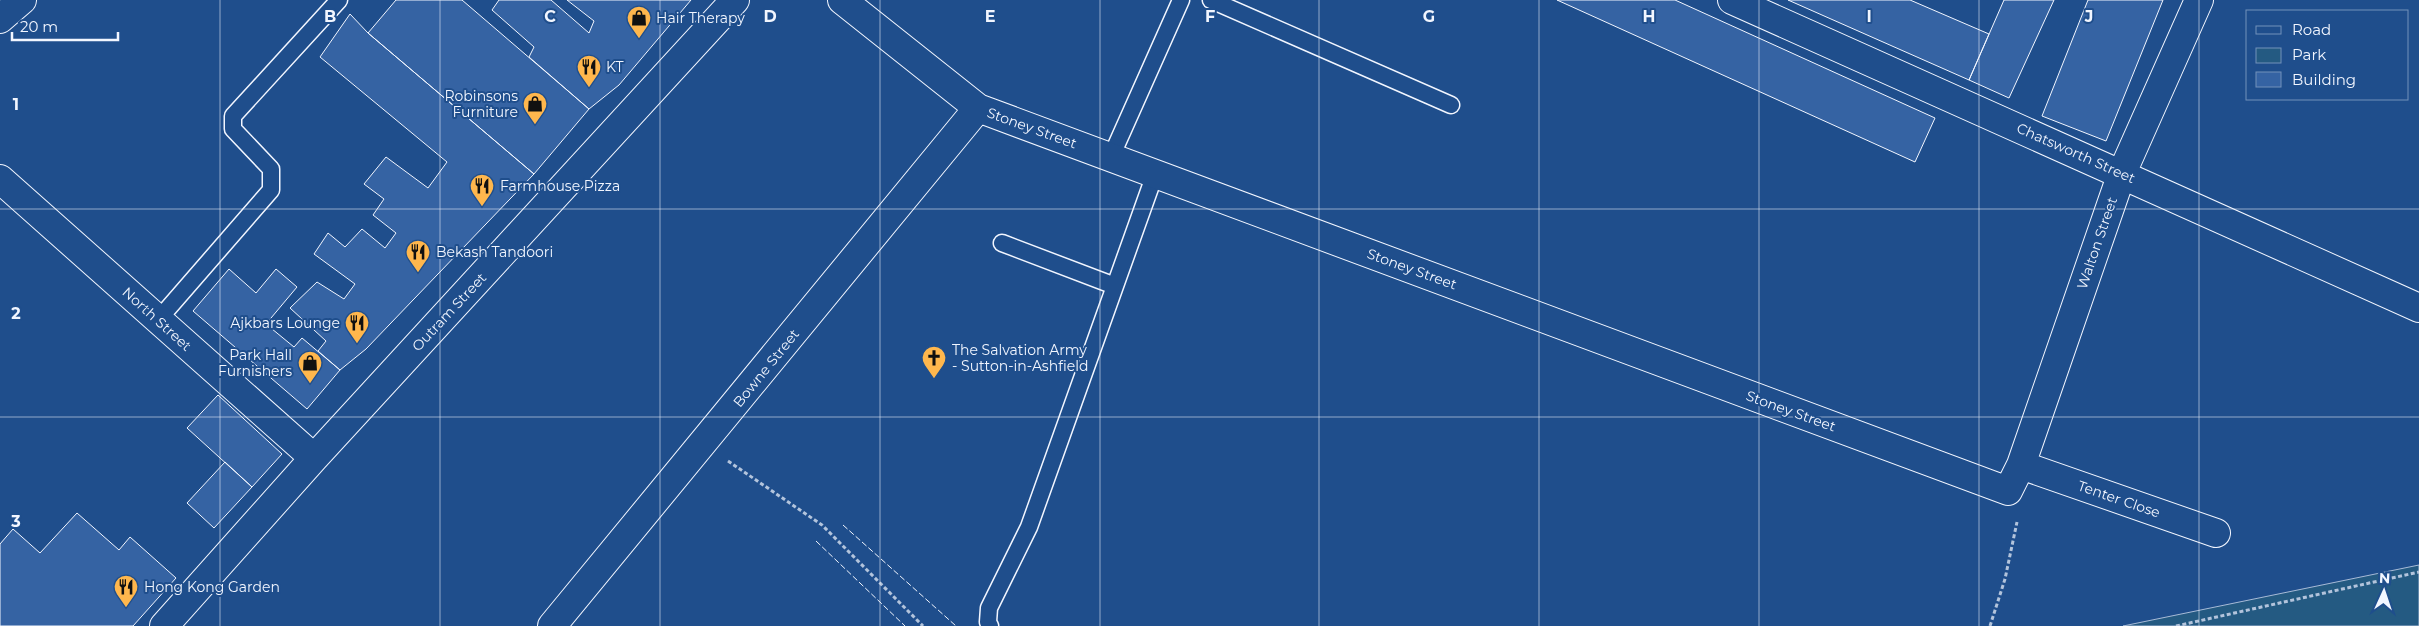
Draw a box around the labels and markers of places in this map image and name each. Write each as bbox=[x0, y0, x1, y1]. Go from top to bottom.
shop icon: Hair Therapy bbox=[626, 5, 652, 39]
place label: Hair Therapy bbox=[656, 9, 745, 27]
restaurant icon: KT bbox=[576, 54, 602, 88]
place label: KT bbox=[606, 58, 624, 76]
place label: Robinsons Furniture bbox=[444, 87, 518, 121]
shop icon: Robinsons Furniture bbox=[522, 91, 548, 125]
restaurant icon: Farmhouse Pizza bbox=[469, 173, 495, 207]
place label: Farmhouse Pizza bbox=[500, 177, 620, 195]
restaurant icon: Bekash Tandoori bbox=[405, 239, 431, 273]
place label: Bekash Tandoori bbox=[436, 243, 553, 261]
restaurant icon: Ajkbars Lounge bbox=[344, 310, 370, 344]
place label: Ajkbars Lounge bbox=[230, 314, 340, 332]
place label: The Salvation Army - Sutton-in-Ashfield bbox=[952, 341, 1088, 375]
church icon: The Salvation Army - Sutton-in-Ashfield bbox=[921, 345, 947, 379]
place label: Park Hall Furnishers bbox=[218, 346, 292, 380]
shop icon: Park Hall Furnishers bbox=[297, 350, 323, 384]
restaurant icon: Hong Kong Garden bbox=[113, 574, 139, 608]
place label: Hong Kong Garden bbox=[144, 578, 280, 596]

